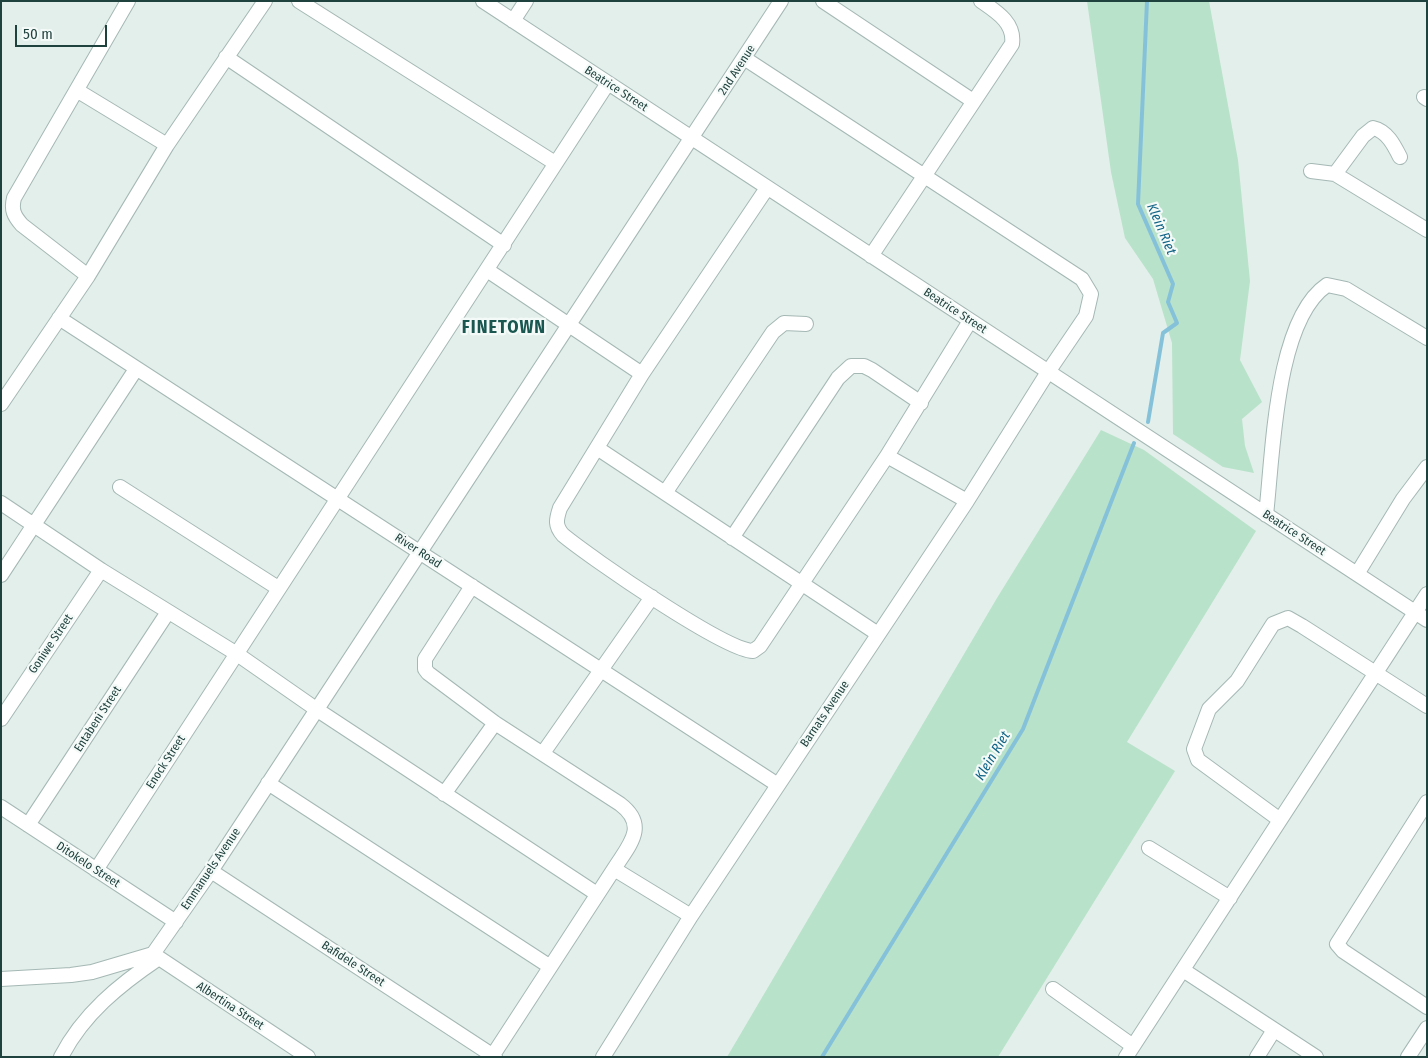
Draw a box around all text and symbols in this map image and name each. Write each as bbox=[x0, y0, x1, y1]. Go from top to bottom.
scale bar bbox=[18, 15, 110, 47]
text: 50 m bbox=[23, 25, 53, 43]
street label: 2nd Avenue bbox=[715, 42, 759, 98]
street label: Beatrice Street bbox=[582, 63, 650, 115]
water label: Klein Riet bbox=[1143, 201, 1179, 257]
street label: Beatrice Street bbox=[921, 285, 989, 337]
district label: FINETOWN bbox=[461, 317, 547, 339]
street label: Beatrice Street bbox=[1260, 507, 1328, 559]
street label: River Road bbox=[392, 531, 444, 571]
street label: Goniwe Street bbox=[26, 612, 76, 676]
street label: Barnats Avenue bbox=[798, 678, 852, 750]
street label: Entabeni Street bbox=[71, 683, 125, 755]
water label: Klein Riet bbox=[972, 729, 1014, 783]
street label: Enock Street bbox=[143, 732, 189, 792]
street label: Emmanuels Avenue bbox=[178, 825, 244, 913]
street label: Ditokelo Street bbox=[53, 839, 123, 891]
street label: Bafidele Street bbox=[319, 938, 387, 990]
street label: Albertina Street bbox=[194, 979, 266, 1033]

